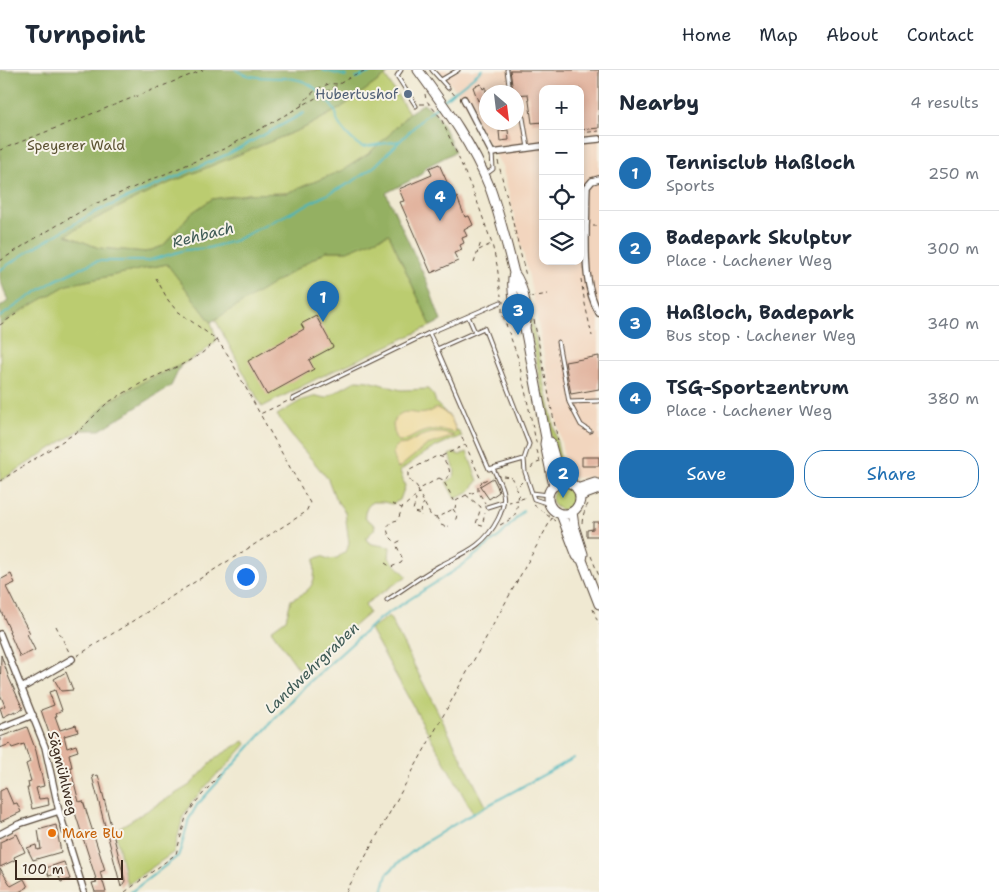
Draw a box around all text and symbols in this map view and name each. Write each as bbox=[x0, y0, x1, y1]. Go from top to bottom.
text: Turnpoint bbox=[25, 19, 146, 51]
text: Home bbox=[682, 23, 731, 47]
text: Map bbox=[759, 23, 798, 47]
text: About bbox=[826, 23, 879, 47]
text: Contact bbox=[907, 23, 974, 47]
place label: Hubertushof bbox=[315, 85, 399, 103]
north arrow bbox=[479, 85, 524, 130]
map controls bbox=[539, 85, 584, 265]
button: + bbox=[539, 85, 584, 130]
marker: Hubertushof bbox=[402, 88, 414, 100]
text: Nearby bbox=[619, 89, 699, 117]
text: 4 results bbox=[910, 92, 979, 113]
button: − bbox=[539, 130, 584, 175]
park label: Speyerer Wald bbox=[27, 136, 125, 154]
text: Tennisclub Haßloch bbox=[666, 150, 855, 175]
text: 1 bbox=[631, 163, 639, 184]
text: 250 m bbox=[928, 163, 979, 184]
button: locate bbox=[539, 175, 584, 220]
text: Sports bbox=[666, 175, 715, 196]
pin: 4 bbox=[424, 180, 456, 221]
water label: Rehbach bbox=[170, 218, 236, 252]
button: layers bbox=[539, 220, 584, 265]
text: Badepark Skulptur bbox=[666, 225, 852, 250]
text: 2 bbox=[629, 238, 641, 259]
text: 300 m bbox=[927, 238, 979, 259]
text: Place · Lachener Weg bbox=[666, 250, 832, 271]
pin: 1 bbox=[307, 281, 339, 322]
pin: 3 bbox=[502, 294, 534, 335]
text: Haßloch, Badepark bbox=[666, 300, 854, 325]
text: 3 bbox=[629, 313, 641, 334]
text: 340 m bbox=[927, 313, 979, 334]
text: Bus stop · Lachener Weg bbox=[666, 325, 856, 346]
text: TSG-Sportzentrum bbox=[666, 375, 849, 400]
text: 4 bbox=[629, 388, 641, 409]
text: 380 m bbox=[927, 388, 979, 409]
text: Place · Lachener Weg bbox=[666, 400, 832, 421]
button: Save bbox=[619, 450, 794, 498]
button: Share bbox=[804, 450, 979, 498]
pin: 2 bbox=[547, 457, 579, 498]
your location bbox=[233, 564, 259, 590]
water label: Landwehrgraben bbox=[260, 618, 364, 718]
street label: Sägmühlweg bbox=[44, 729, 82, 817]
place label: Mare Blu bbox=[62, 824, 123, 842]
marker: Mare Blu bbox=[46, 827, 58, 839]
scale bar bbox=[15, 857, 122, 880]
text: 100 m bbox=[22, 860, 64, 878]

